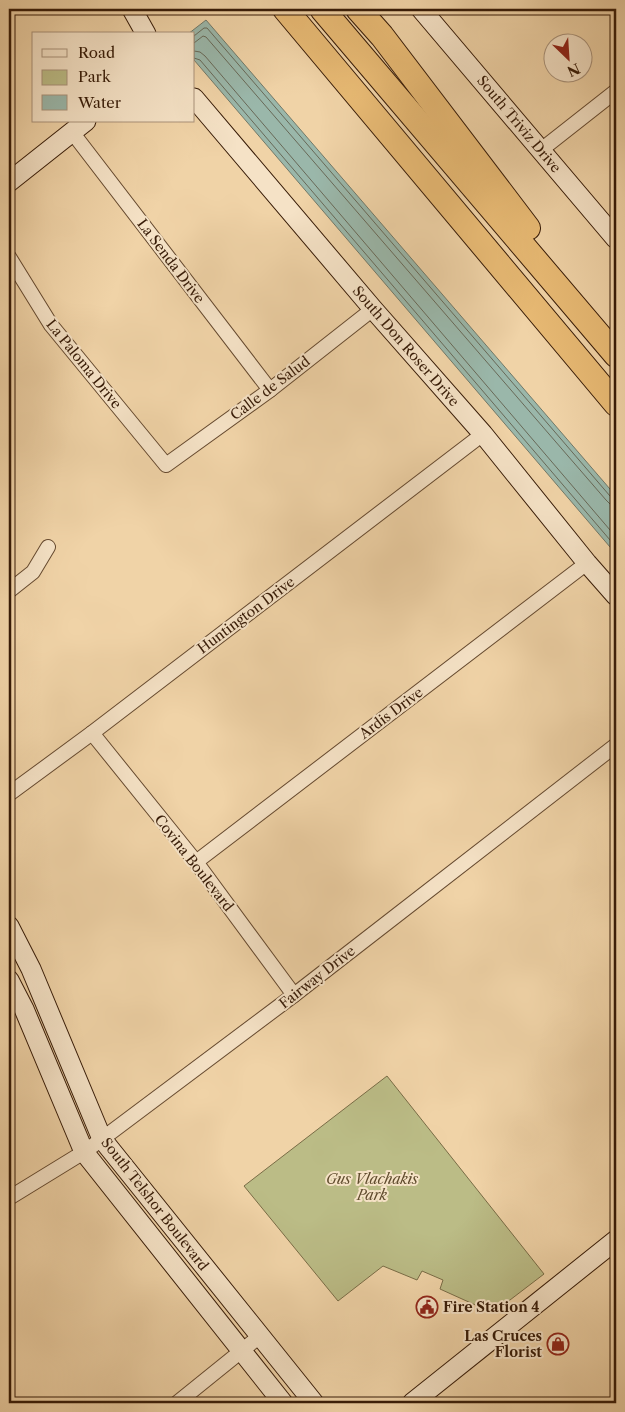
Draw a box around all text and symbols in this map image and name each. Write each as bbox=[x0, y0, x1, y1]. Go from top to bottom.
legend bbox=[32, 32, 195, 122]
north arrow bbox=[542, 32, 592, 82]
text: Road bbox=[78, 43, 115, 62]
text: N bbox=[564, 59, 583, 81]
text: Park bbox=[78, 67, 112, 86]
street label: South Triviz Drive bbox=[473, 72, 565, 176]
text: Water bbox=[77, 93, 122, 112]
street label: La Senda Drive bbox=[133, 215, 209, 307]
street label: South Don Roser Drive bbox=[349, 282, 463, 410]
street label: La Paloma Drive bbox=[43, 316, 126, 412]
street label: Calle de Salud bbox=[227, 352, 314, 424]
street label: Huntington Drive bbox=[194, 573, 298, 657]
street label: Ardis Drive bbox=[355, 683, 427, 743]
street label: Covina Boulevard bbox=[151, 811, 238, 915]
street label: Fairway Drive bbox=[275, 942, 359, 1012]
street label: South Telshor Boulevard bbox=[97, 1134, 213, 1275]
park label: Gus Vlachakis Park bbox=[326, 1170, 419, 1204]
public building icon: Fire Station 4 bbox=[415, 1295, 439, 1319]
place label: Fire Station 4 bbox=[443, 1298, 540, 1316]
place label: Las Cruces Florist bbox=[464, 1327, 542, 1361]
shop icon: Las Cruces Florist bbox=[546, 1332, 570, 1356]

